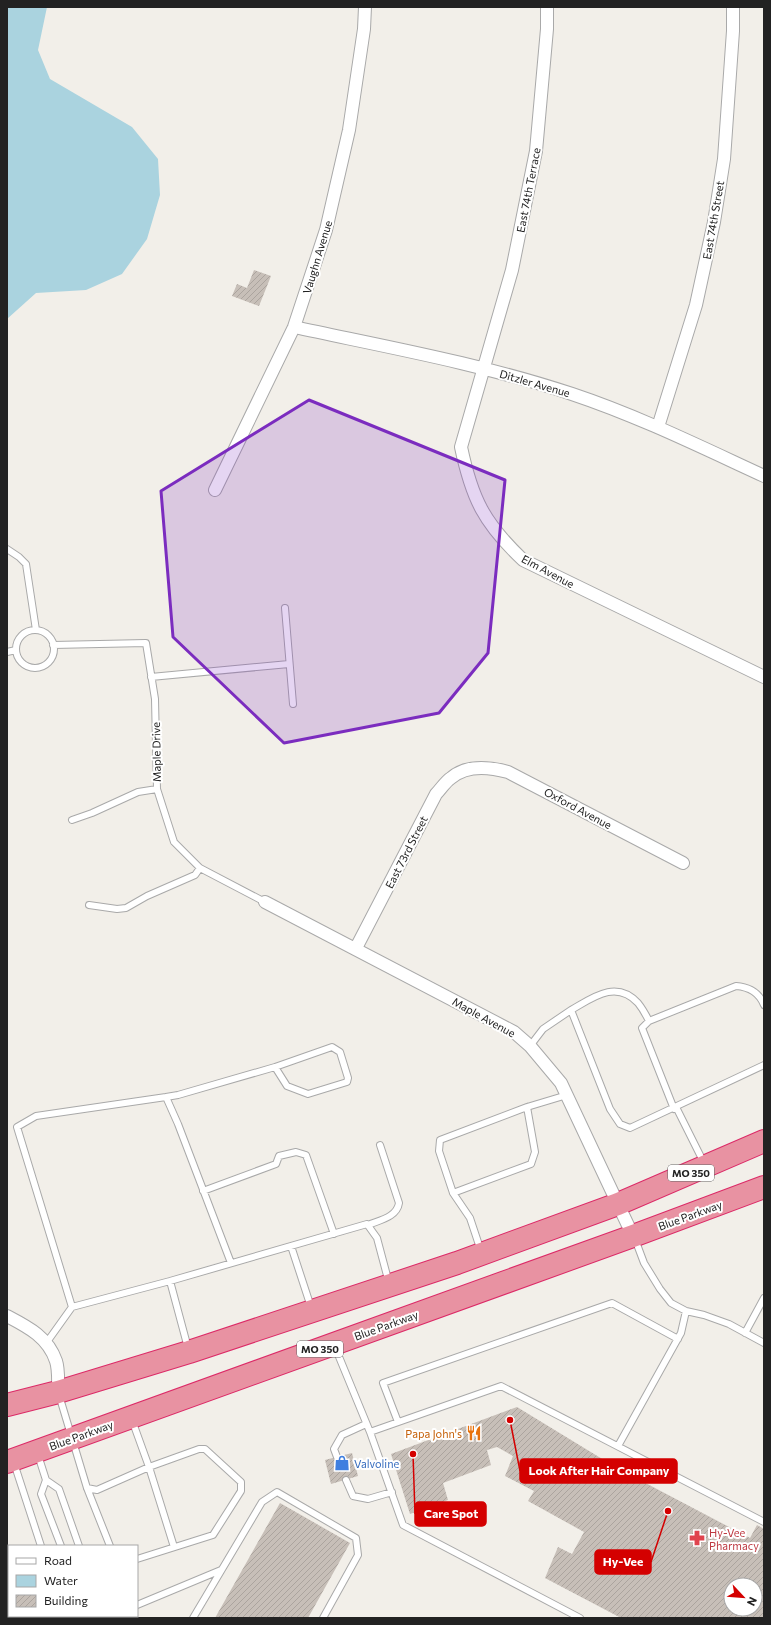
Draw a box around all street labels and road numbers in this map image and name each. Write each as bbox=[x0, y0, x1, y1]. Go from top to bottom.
street label: East 74th Terrace bbox=[513, 146, 543, 234]
street label: East 74th Street bbox=[700, 179, 726, 260]
street label: Vaughn Avenue bbox=[300, 218, 334, 295]
street label: Ditzler Avenue bbox=[498, 367, 572, 399]
street label: Elm Avenue bbox=[519, 552, 577, 590]
street label: Maple Drive bbox=[149, 722, 163, 782]
street label: Oxford Avenue bbox=[542, 785, 614, 831]
street label: East 73rd Street bbox=[382, 813, 430, 890]
street label: Maple Avenue bbox=[450, 994, 518, 1040]
road number: MO 350 bbox=[668, 1165, 714, 1181]
street label: Blue Parkway bbox=[656, 1197, 724, 1233]
street label: Blue Parkway bbox=[352, 1307, 420, 1343]
road number: MO 350 bbox=[297, 1341, 343, 1357]
street label: Blue Parkway bbox=[47, 1417, 115, 1453]

